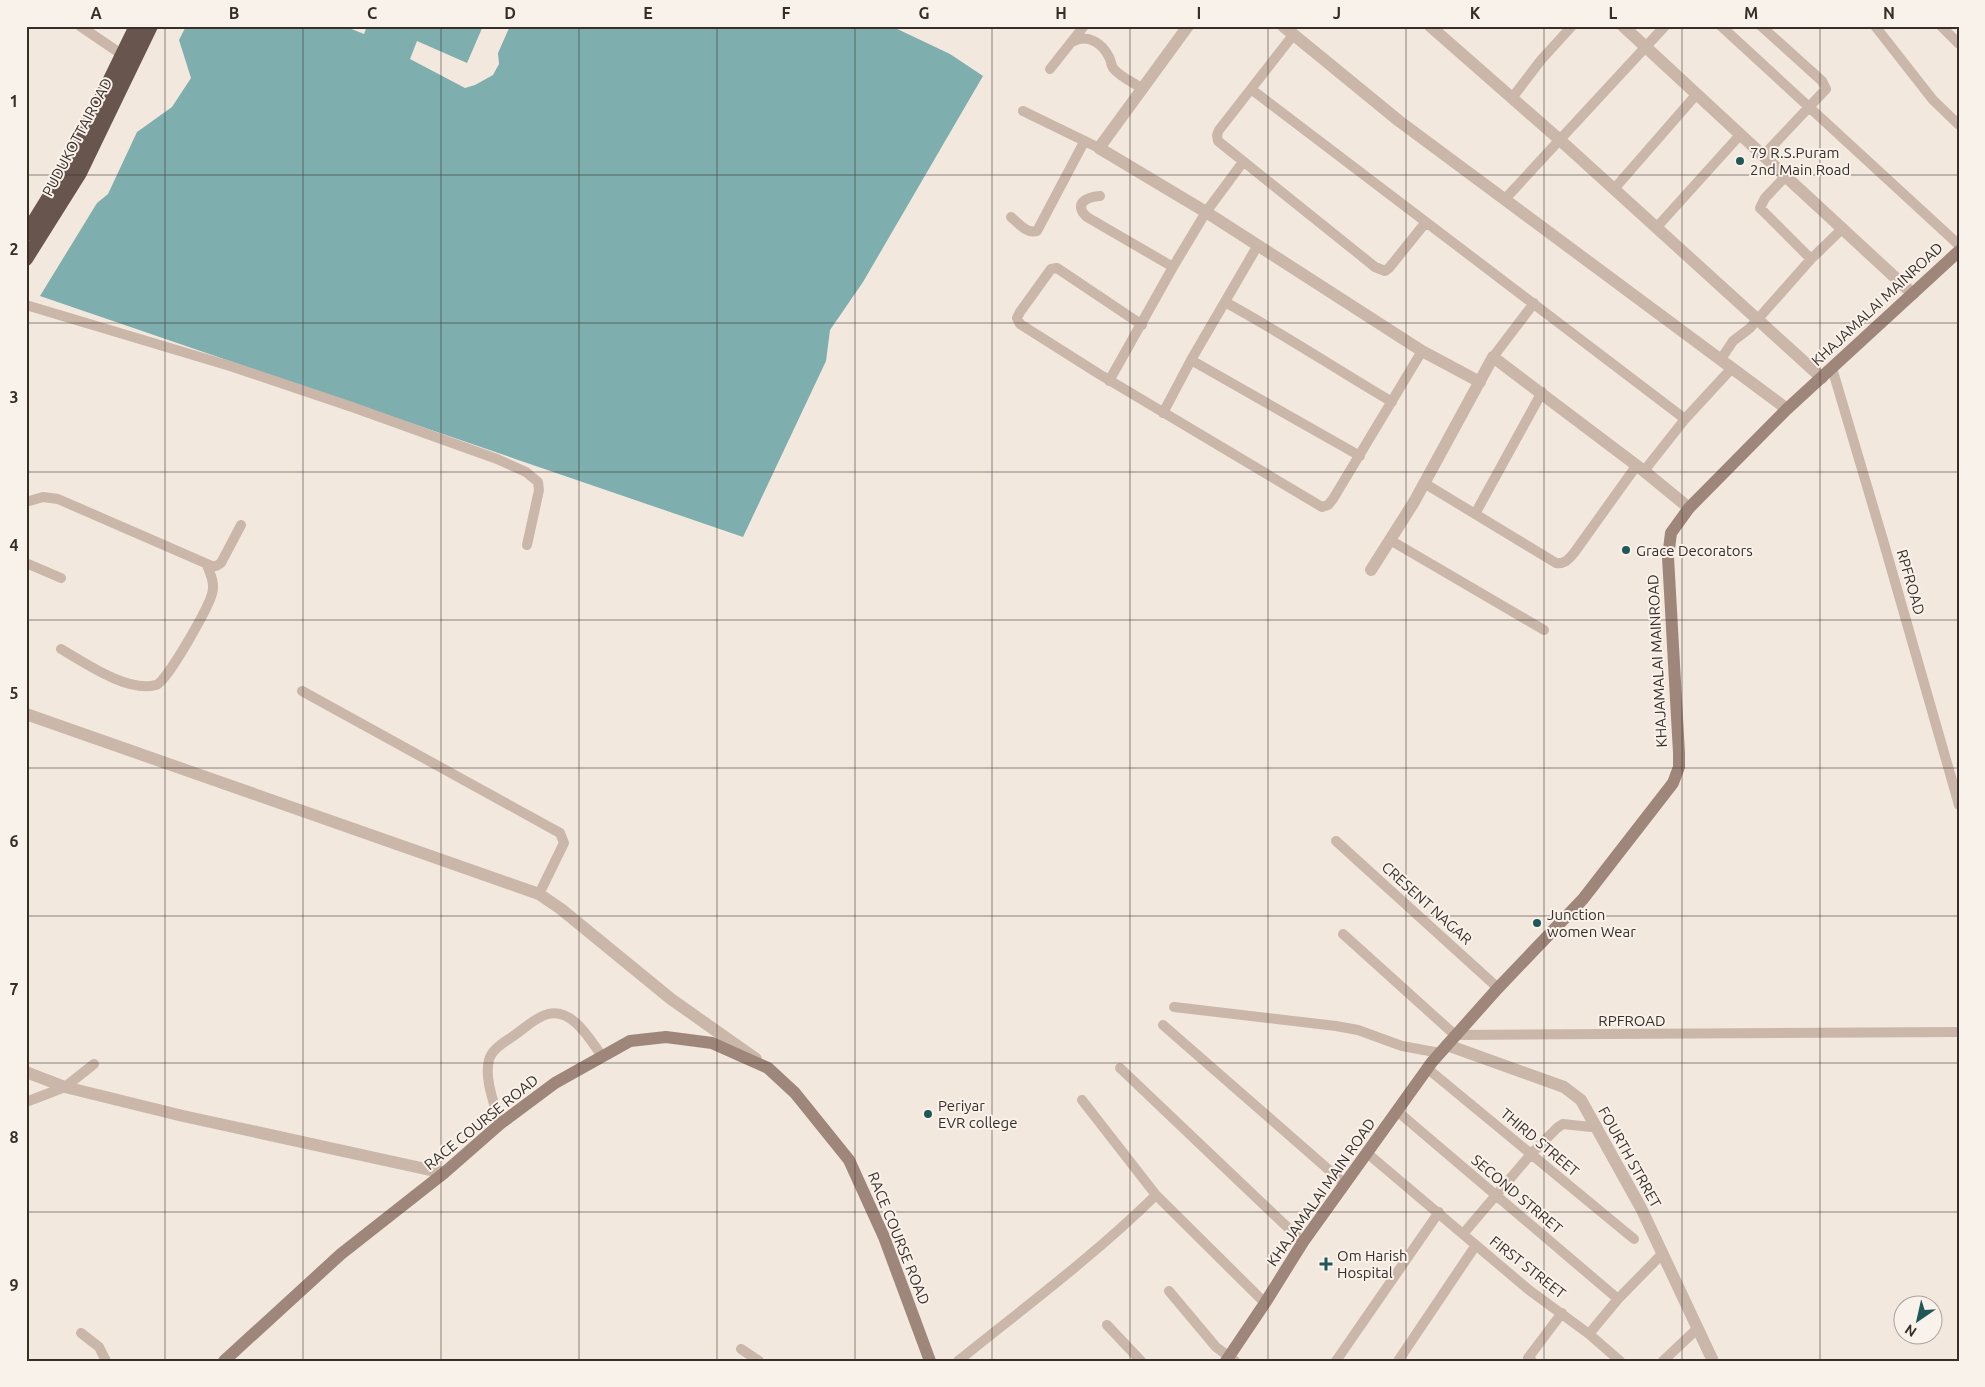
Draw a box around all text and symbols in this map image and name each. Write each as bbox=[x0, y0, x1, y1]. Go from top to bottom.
text: A bbox=[90, 4, 102, 22]
text: B bbox=[229, 4, 239, 22]
text: C bbox=[367, 4, 377, 22]
text: D bbox=[504, 4, 516, 22]
text: E bbox=[643, 4, 653, 22]
text: F bbox=[782, 4, 791, 22]
text: G bbox=[918, 4, 930, 22]
text: H bbox=[1055, 4, 1067, 22]
text: I bbox=[1197, 4, 1201, 22]
text: J bbox=[1333, 4, 1341, 22]
text: K bbox=[1470, 4, 1481, 22]
text: L bbox=[1609, 4, 1618, 22]
text: M bbox=[1744, 4, 1758, 22]
text: N bbox=[1883, 4, 1895, 22]
street label: PUDUKOTTAIROAD bbox=[39, 75, 115, 199]
text: 1 bbox=[9, 92, 19, 110]
place label: 79 R.S.Puram 2nd Main Road bbox=[1750, 144, 1850, 178]
marker: 79 R.S.Puram 2nd Main Road bbox=[1734, 155, 1746, 167]
street label: KHAJAMALAI MAINROAD bbox=[1808, 239, 1946, 369]
text: 2 bbox=[9, 240, 19, 258]
text: 3 bbox=[9, 388, 19, 406]
text: 4 bbox=[9, 536, 19, 554]
place label: Grace Decorators bbox=[1636, 542, 1753, 559]
marker: Grace Decorators bbox=[1620, 544, 1632, 556]
street label: RPFROAD bbox=[1894, 547, 1928, 617]
street label: KHAJAMALAI MAINROAD bbox=[1644, 574, 1670, 748]
text: 5 bbox=[9, 684, 19, 702]
text: 6 bbox=[9, 832, 19, 850]
street label: CRESENT NAGAR bbox=[1379, 858, 1475, 948]
place label: Junction women Wear bbox=[1547, 906, 1636, 940]
marker: Junction women Wear bbox=[1531, 917, 1543, 929]
text: 7 bbox=[9, 980, 19, 998]
street label: RPFROAD bbox=[1598, 1012, 1666, 1029]
street label: RACE COURSE ROAD bbox=[421, 1071, 541, 1173]
place label: Periyar EVR college bbox=[938, 1097, 1018, 1131]
street label: FOURTH STRRET bbox=[1595, 1103, 1665, 1211]
street label: THIRD STREET bbox=[1497, 1104, 1583, 1180]
marker: Periyar EVR college bbox=[922, 1108, 934, 1120]
street label: KHAJAMALAI MAIN ROAD bbox=[1263, 1115, 1379, 1269]
text: 8 bbox=[9, 1128, 19, 1146]
street label: SECOND STRRET bbox=[1468, 1151, 1566, 1237]
street label: RACE COURSE ROAD bbox=[865, 1169, 933, 1307]
street label: FIRST STREET bbox=[1487, 1232, 1570, 1302]
place label: Om Harish Hospital bbox=[1337, 1247, 1408, 1281]
marker: Om Harish Hospital bbox=[1319, 1257, 1333, 1271]
text: 9 bbox=[9, 1276, 19, 1294]
north arrow bbox=[1892, 1294, 1942, 1344]
text: N bbox=[1902, 1321, 1920, 1340]

